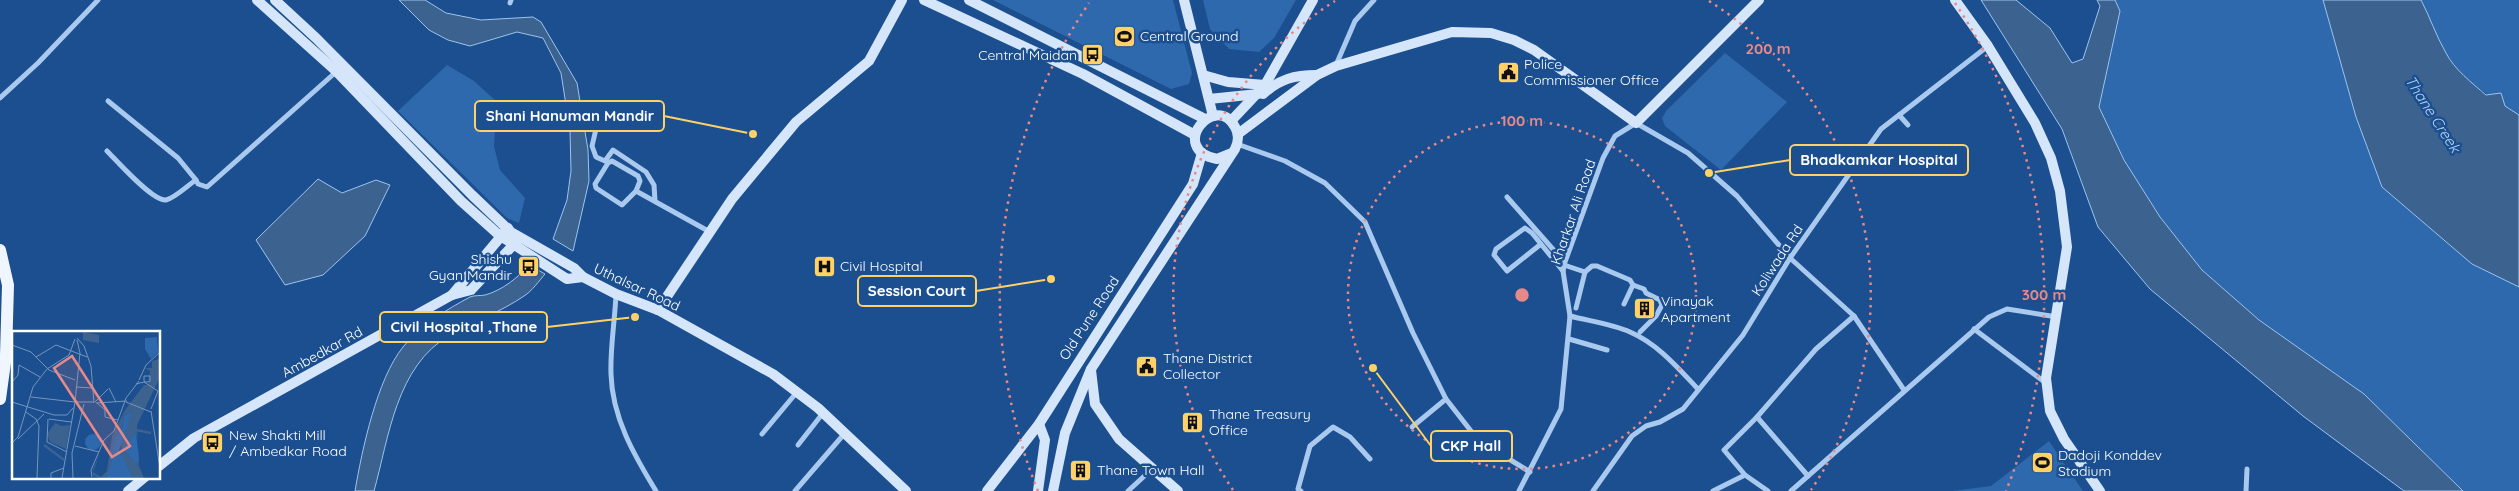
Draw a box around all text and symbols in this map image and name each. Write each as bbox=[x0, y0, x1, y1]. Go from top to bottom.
sports icon: Central Ground bbox=[1112, 24, 1136, 48]
place label: Central Ground bbox=[1140, 27, 1238, 45]
text: 200 m bbox=[1746, 39, 1791, 58]
bus stop icon: Central Maidan bbox=[1081, 43, 1105, 67]
place label: Central Maidan bbox=[978, 46, 1077, 64]
place label: Police Commissioner Office bbox=[1524, 55, 1659, 89]
public building icon: Police Commissioner Office bbox=[1496, 60, 1520, 84]
water label: Thane Creek bbox=[2401, 72, 2466, 158]
callout: Shani Hanuman Mandir bbox=[475, 101, 664, 131]
text: Shani Hanuman Mandir bbox=[486, 106, 655, 125]
text: 100 m bbox=[1501, 111, 1543, 130]
callout: Bhadkamkar Hospital bbox=[1790, 145, 1968, 175]
text: Bhadkamkar Hospital bbox=[1800, 150, 1958, 169]
street label: Kharkar Ali Road bbox=[1547, 157, 1599, 267]
street label: Koliwada Rd bbox=[1747, 221, 1807, 299]
place label: Shishu Gyan Mandir bbox=[429, 250, 513, 284]
hospital icon: Civil Hospital bbox=[812, 254, 836, 278]
bus stop icon: Shishu Gyan Mandir bbox=[516, 255, 540, 279]
place label: Civil Hospital bbox=[840, 257, 923, 275]
street label: Uthalsar Road bbox=[591, 259, 683, 315]
street label: Old Pune Road bbox=[1055, 272, 1123, 364]
callout: Session Court bbox=[858, 276, 976, 306]
text: Session Court bbox=[868, 281, 966, 300]
text: 300 m bbox=[2022, 285, 2066, 304]
centre of rings bbox=[1513, 286, 1531, 304]
place label: Vinayak Apartment bbox=[1661, 292, 1731, 326]
building icon: Vinayak Apartment bbox=[1633, 297, 1657, 321]
callout: Civil Hospital ,Thane bbox=[380, 312, 547, 342]
text: Civil Hospital ,Thane bbox=[391, 317, 538, 336]
street label: Ambedkar Rd bbox=[278, 322, 366, 382]
inset map bbox=[12, 331, 160, 478]
place label: Thane District Collector bbox=[1163, 349, 1253, 383]
public building icon: Thane District Collector bbox=[1135, 354, 1159, 378]
place label: Thane Treasury Office bbox=[1209, 405, 1311, 439]
building icon: Thane Treasury Office bbox=[1181, 410, 1205, 434]
place label: New Shakti Mill / Ambedkar Road bbox=[229, 426, 347, 460]
bus stop icon: New Shakti Mill / Ambedkar Road bbox=[201, 431, 225, 455]
callout: CKP Hall bbox=[1431, 431, 1512, 461]
text: CKP Hall bbox=[1441, 436, 1501, 455]
place label: Dadoji Konddev Stadium bbox=[2058, 446, 2162, 480]
sports icon: Dadoji Konddev Stadium bbox=[2030, 451, 2054, 475]
building icon: Thane Town Hall bbox=[1069, 458, 1093, 482]
place label: Thane Town Hall bbox=[1097, 461, 1204, 479]

